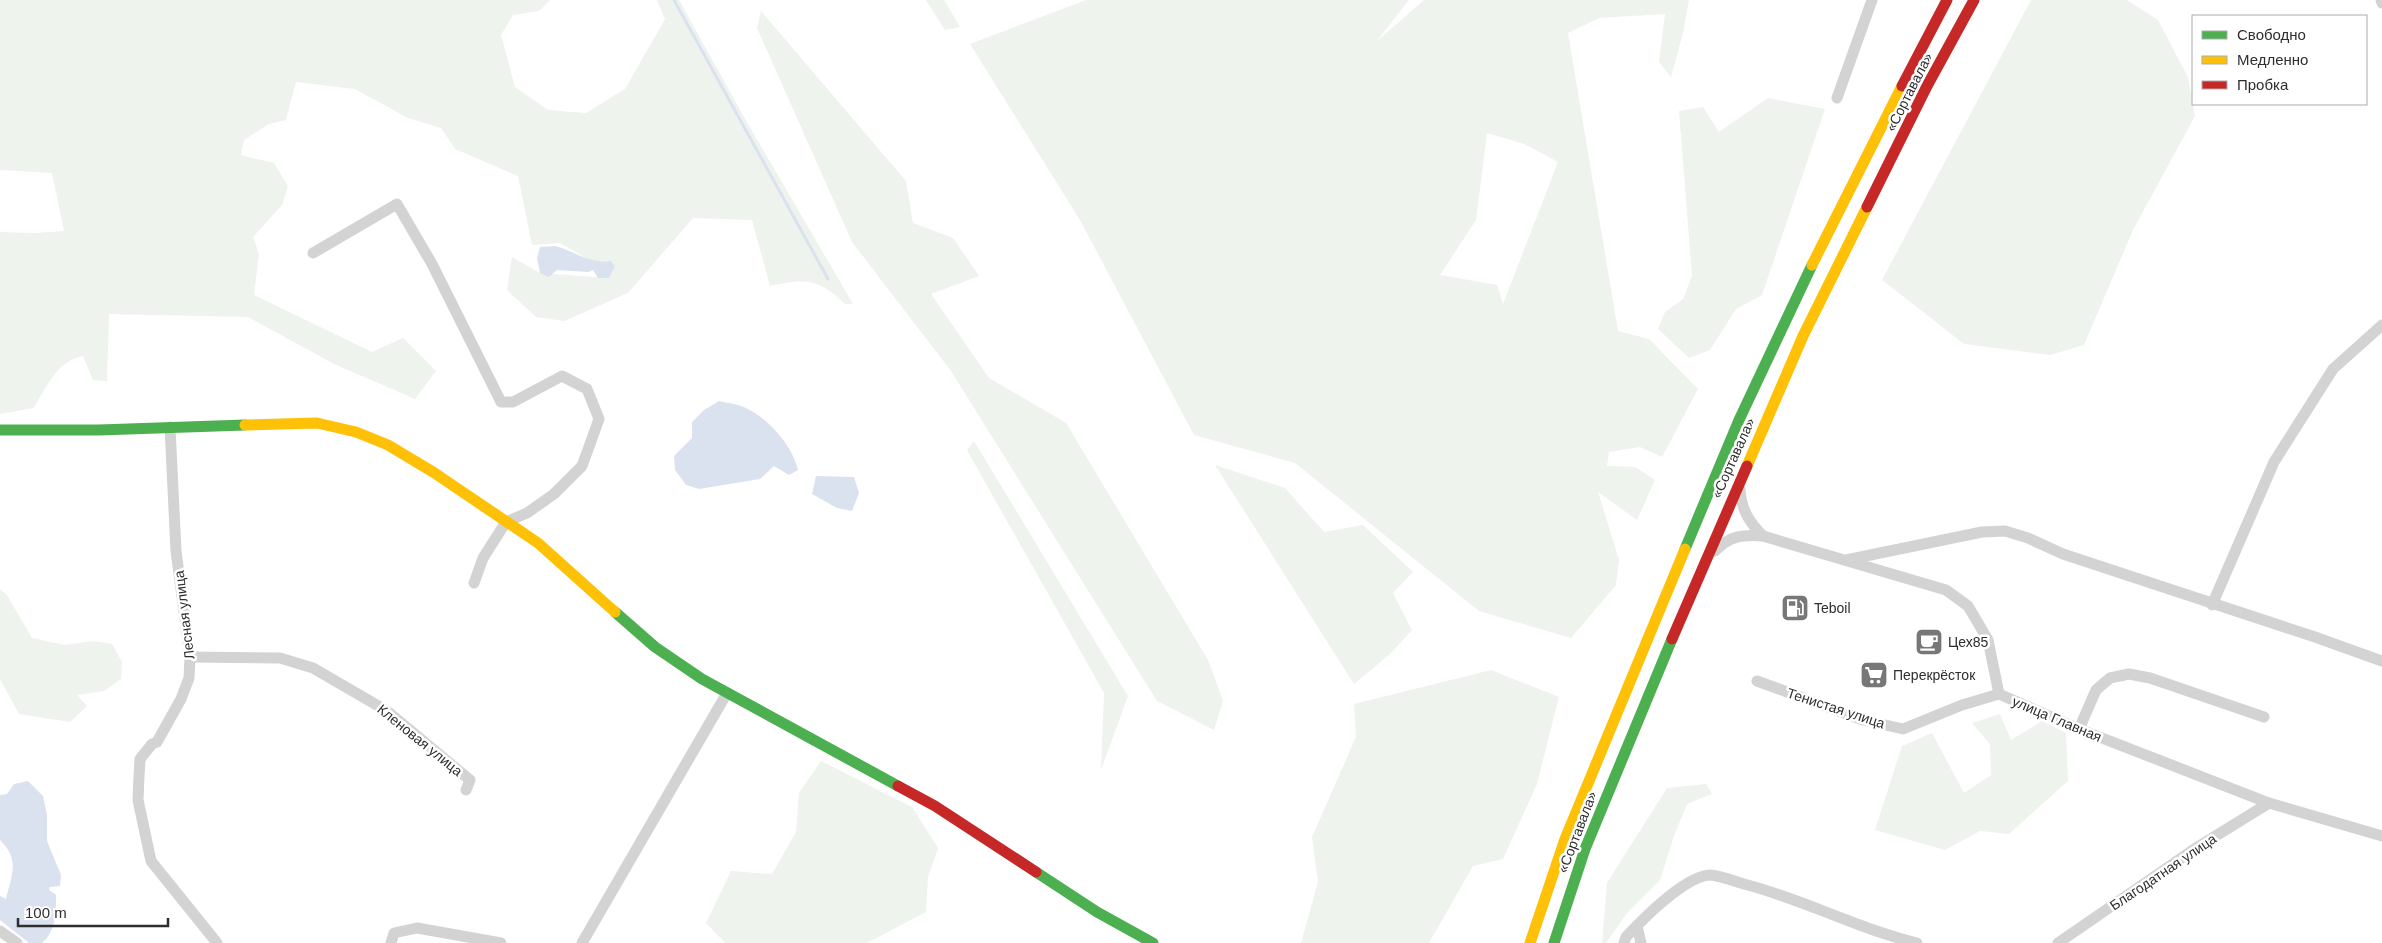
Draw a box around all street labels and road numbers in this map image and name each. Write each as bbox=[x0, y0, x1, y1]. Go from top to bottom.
street label: «Сортавала» bbox=[1882, 50, 1936, 134]
street label: «Сортавала» bbox=[1708, 415, 1758, 501]
street label: Лесная улица bbox=[171, 569, 197, 660]
street label: Тенистая улица bbox=[1785, 685, 1887, 731]
street label: улица Главная bbox=[2010, 693, 2104, 745]
street label: Кленовая улица bbox=[374, 701, 466, 779]
street label: «Сортавала» bbox=[1554, 789, 1600, 875]
street label: Благодатная улица bbox=[2107, 830, 2219, 914]

